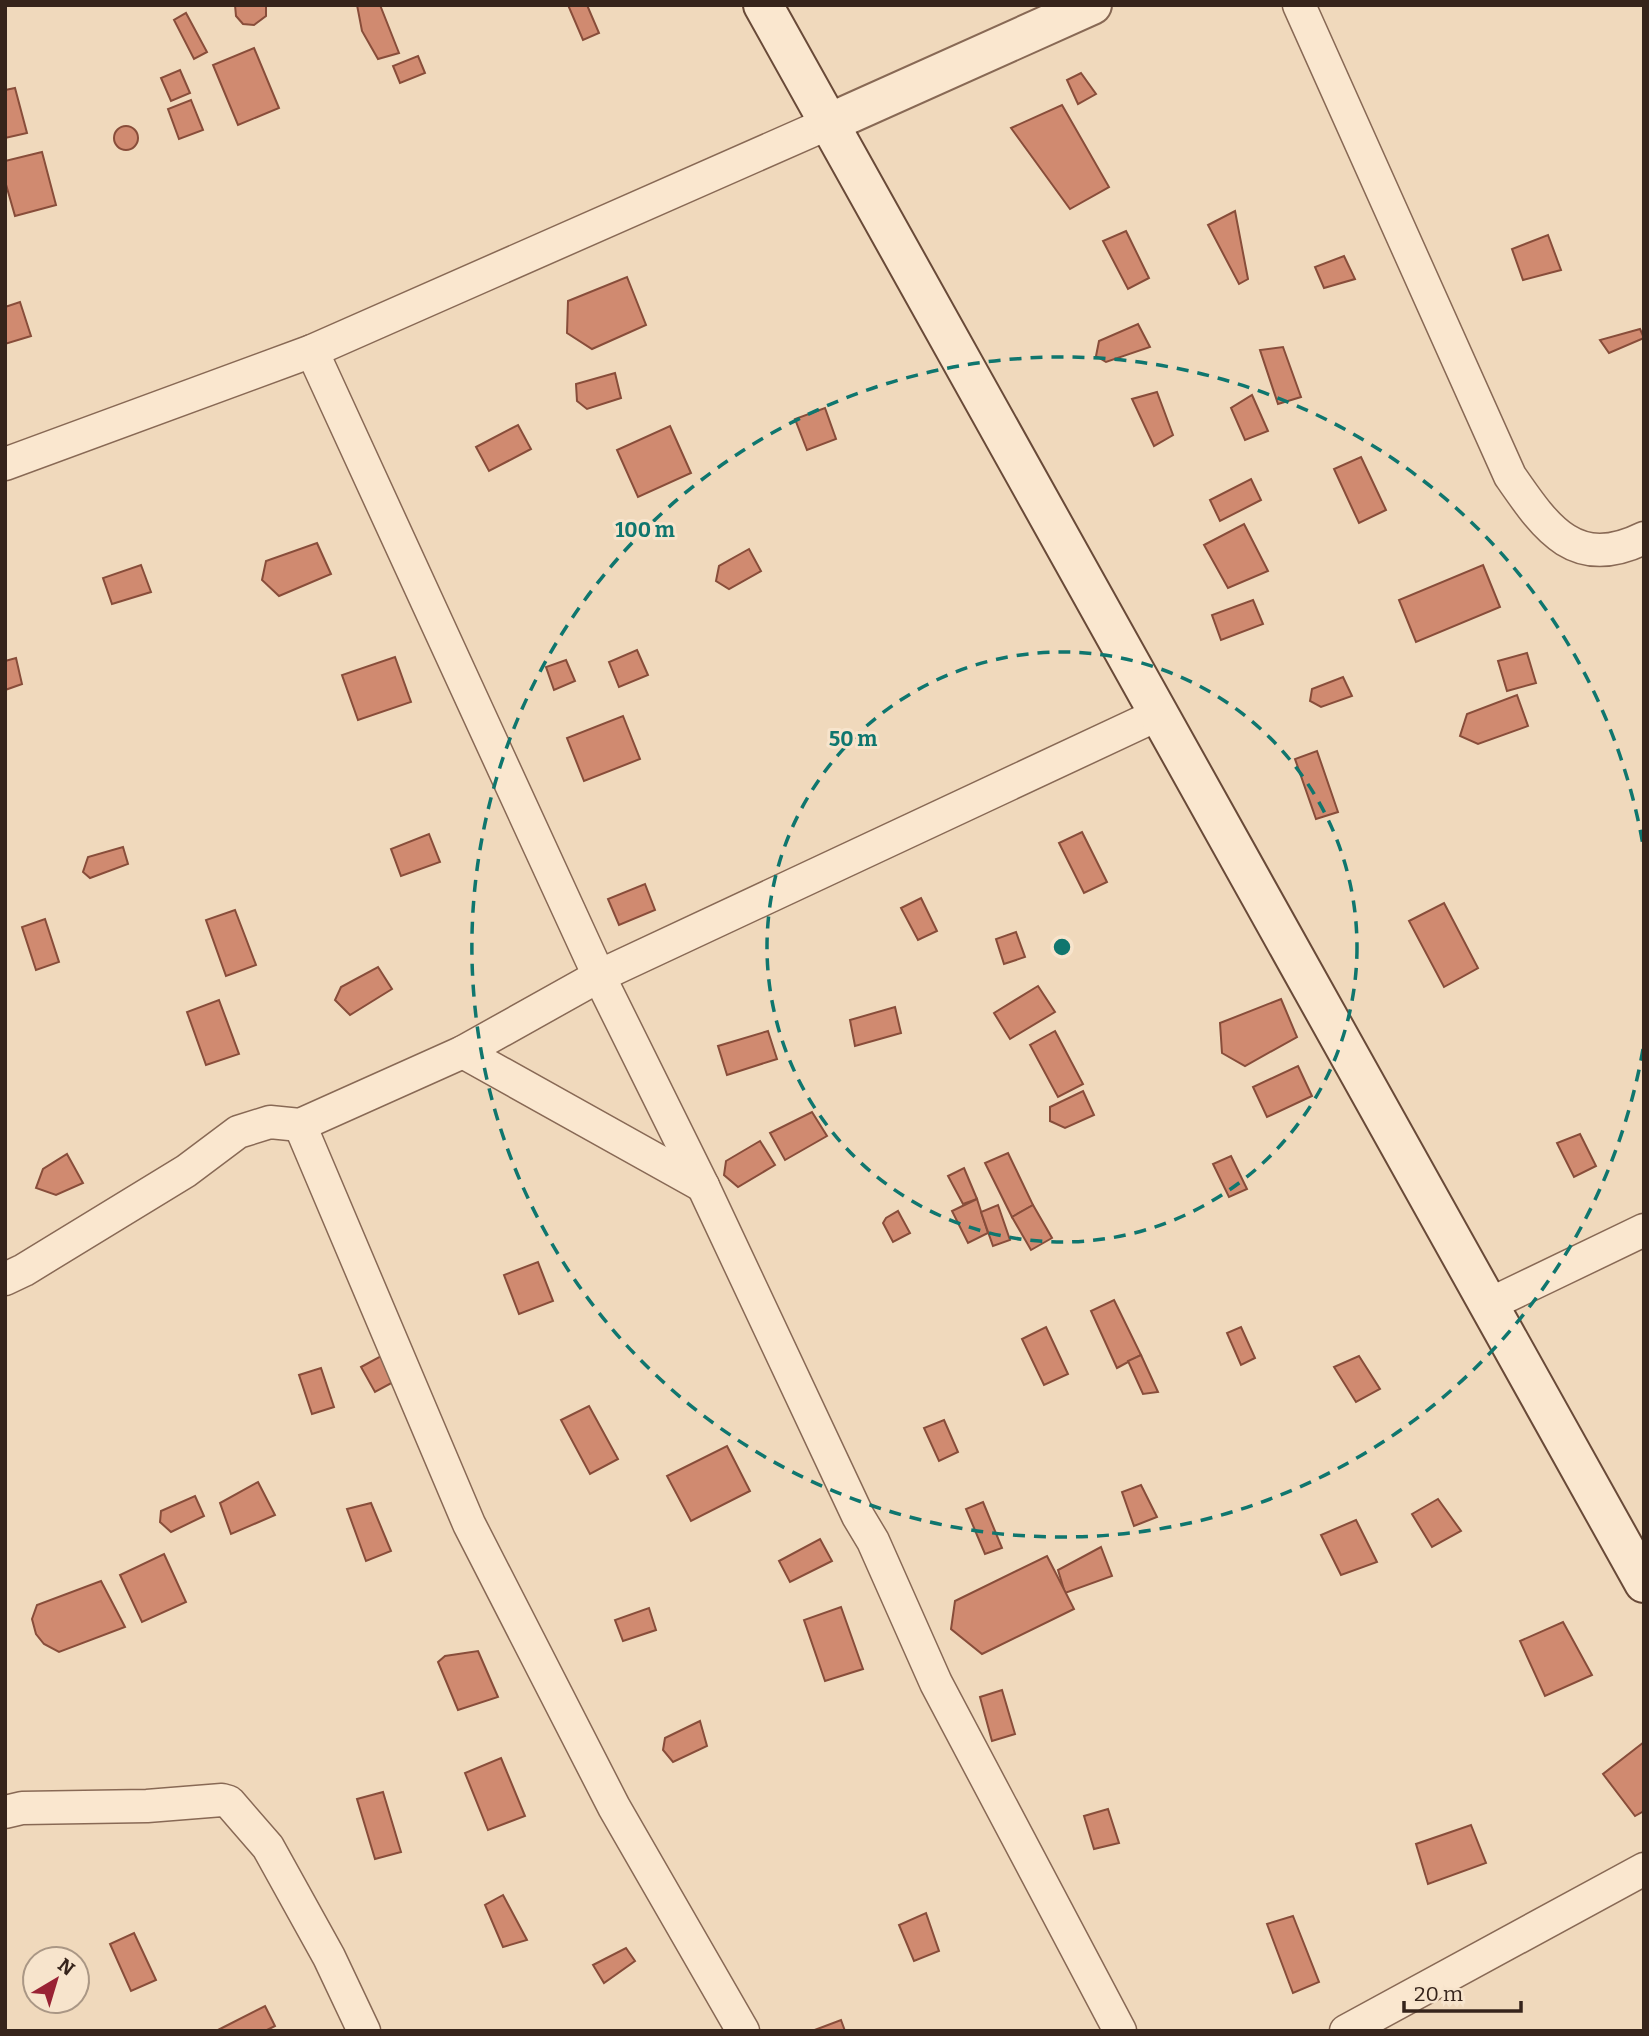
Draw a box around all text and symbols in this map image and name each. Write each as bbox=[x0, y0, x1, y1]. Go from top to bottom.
text: 100 m bbox=[615, 517, 675, 543]
text: 50 m bbox=[829, 726, 877, 752]
centre of rings bbox=[1050, 935, 1074, 959]
north arrow bbox=[21, 1945, 91, 2015]
text: N bbox=[53, 1953, 79, 1981]
scale bar bbox=[1404, 1969, 1521, 2013]
text: 20 m bbox=[1414, 1981, 1463, 2007]

